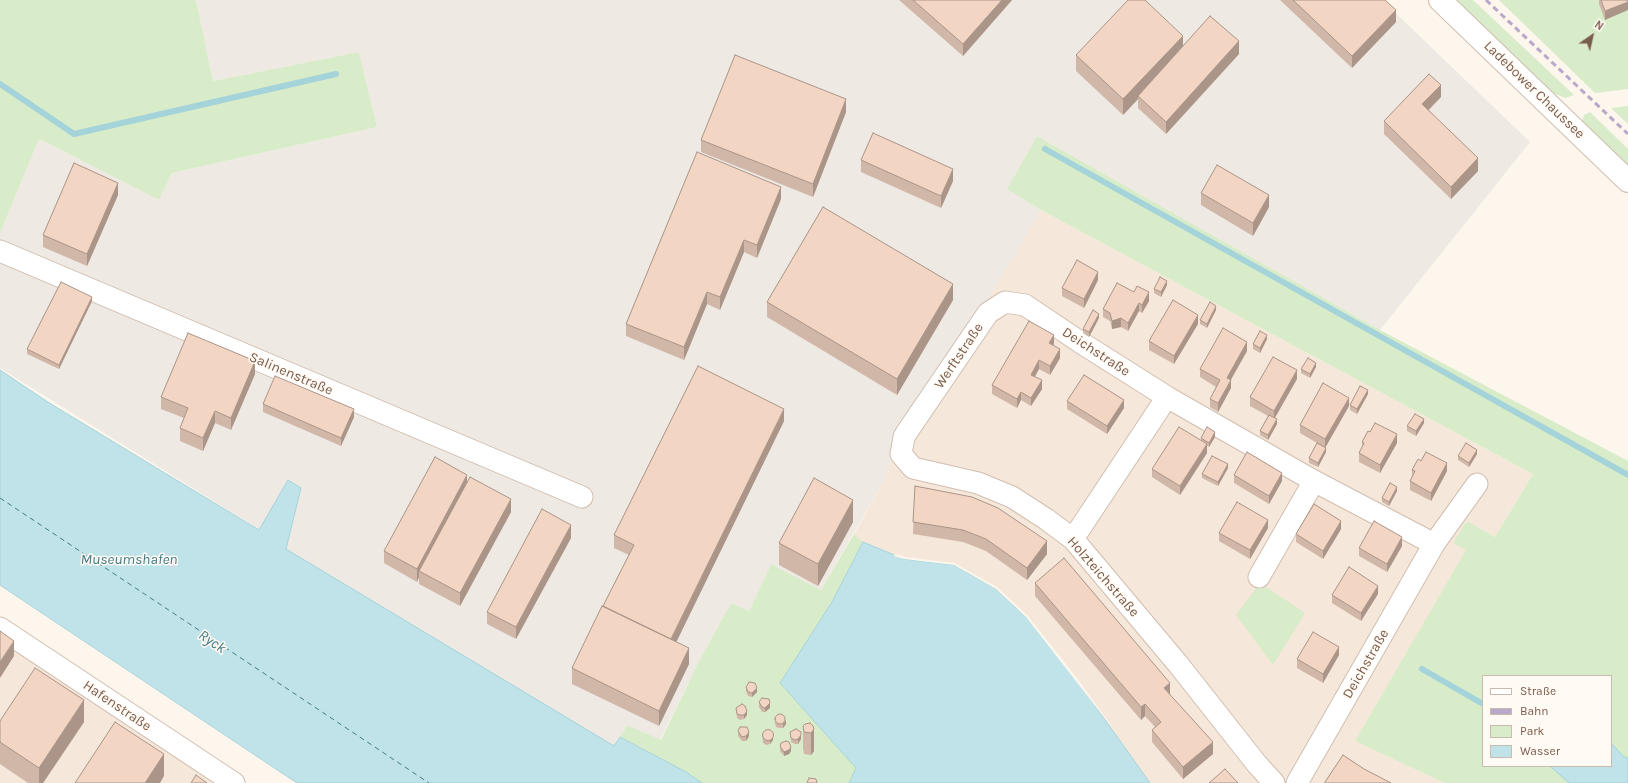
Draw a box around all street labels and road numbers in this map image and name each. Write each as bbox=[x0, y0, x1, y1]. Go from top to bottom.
street label: Ladebower Chaussee bbox=[1480, 38, 1588, 142]
street label: Werftstraße bbox=[931, 320, 987, 392]
street label: Deichstraße bbox=[1059, 324, 1133, 380]
street label: Salinenstraße bbox=[247, 349, 335, 399]
street label: Holzteichstraße bbox=[1064, 533, 1142, 621]
street label: Deichstraße bbox=[1339, 626, 1393, 702]
street label: Hafenstraße bbox=[80, 677, 154, 735]

